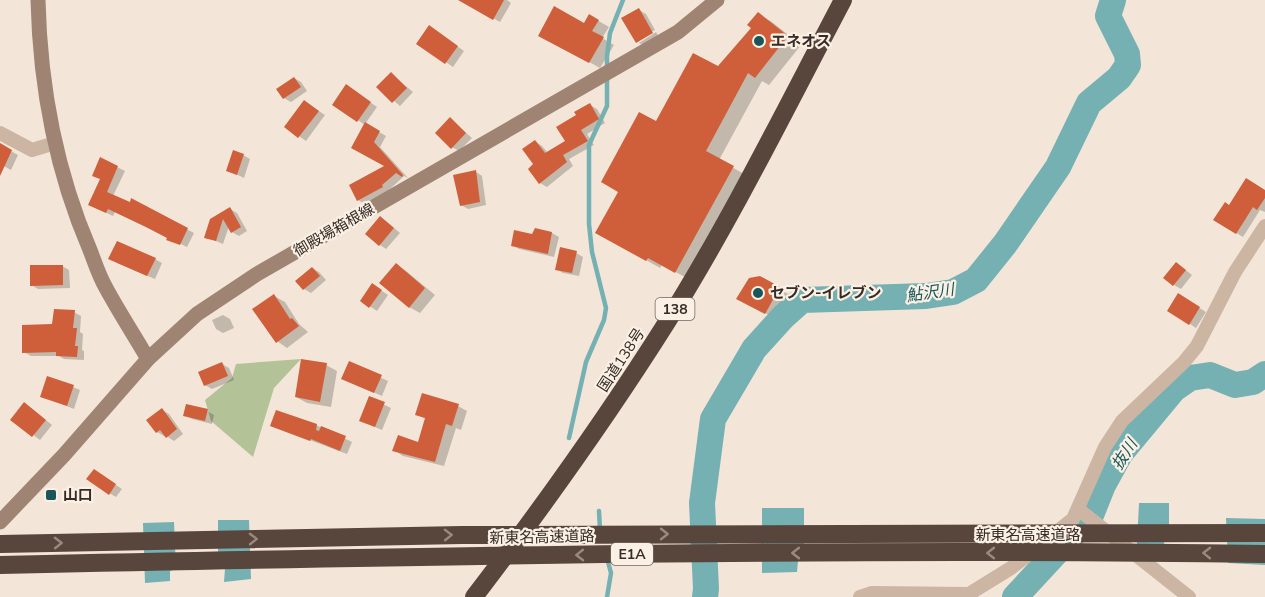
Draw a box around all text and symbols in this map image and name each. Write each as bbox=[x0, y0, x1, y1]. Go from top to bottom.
place label: エネオス bbox=[771, 31, 831, 51]
marker: エネオス bbox=[752, 34, 766, 48]
street label: 御殿場箱根線 bbox=[290, 199, 378, 261]
water label: 鮎沢川 bbox=[905, 278, 957, 307]
place label: セブン-イレブン bbox=[770, 283, 882, 303]
marker: セブン-イレブン bbox=[751, 286, 765, 300]
road number: 138 bbox=[656, 298, 694, 320]
street label: 国道138号 bbox=[593, 324, 649, 396]
water label: 抜川 bbox=[1107, 433, 1144, 474]
place label: 山口 bbox=[63, 485, 93, 505]
marker: 山口 bbox=[44, 488, 58, 502]
street label: 新東名高速道路 bbox=[975, 525, 1081, 545]
street label: 新東名高速道路 bbox=[489, 526, 595, 548]
one-way arrow bbox=[660, 528, 669, 540]
one-way arrow bbox=[444, 529, 453, 541]
one-way arrow bbox=[249, 533, 258, 545]
one-way arrow bbox=[54, 537, 63, 549]
road number: E1A bbox=[611, 543, 653, 565]
one-way arrow bbox=[791, 547, 800, 559]
one-way arrow bbox=[986, 547, 995, 559]
one-way arrow bbox=[1202, 547, 1211, 559]
one-way arrow bbox=[575, 549, 584, 561]

